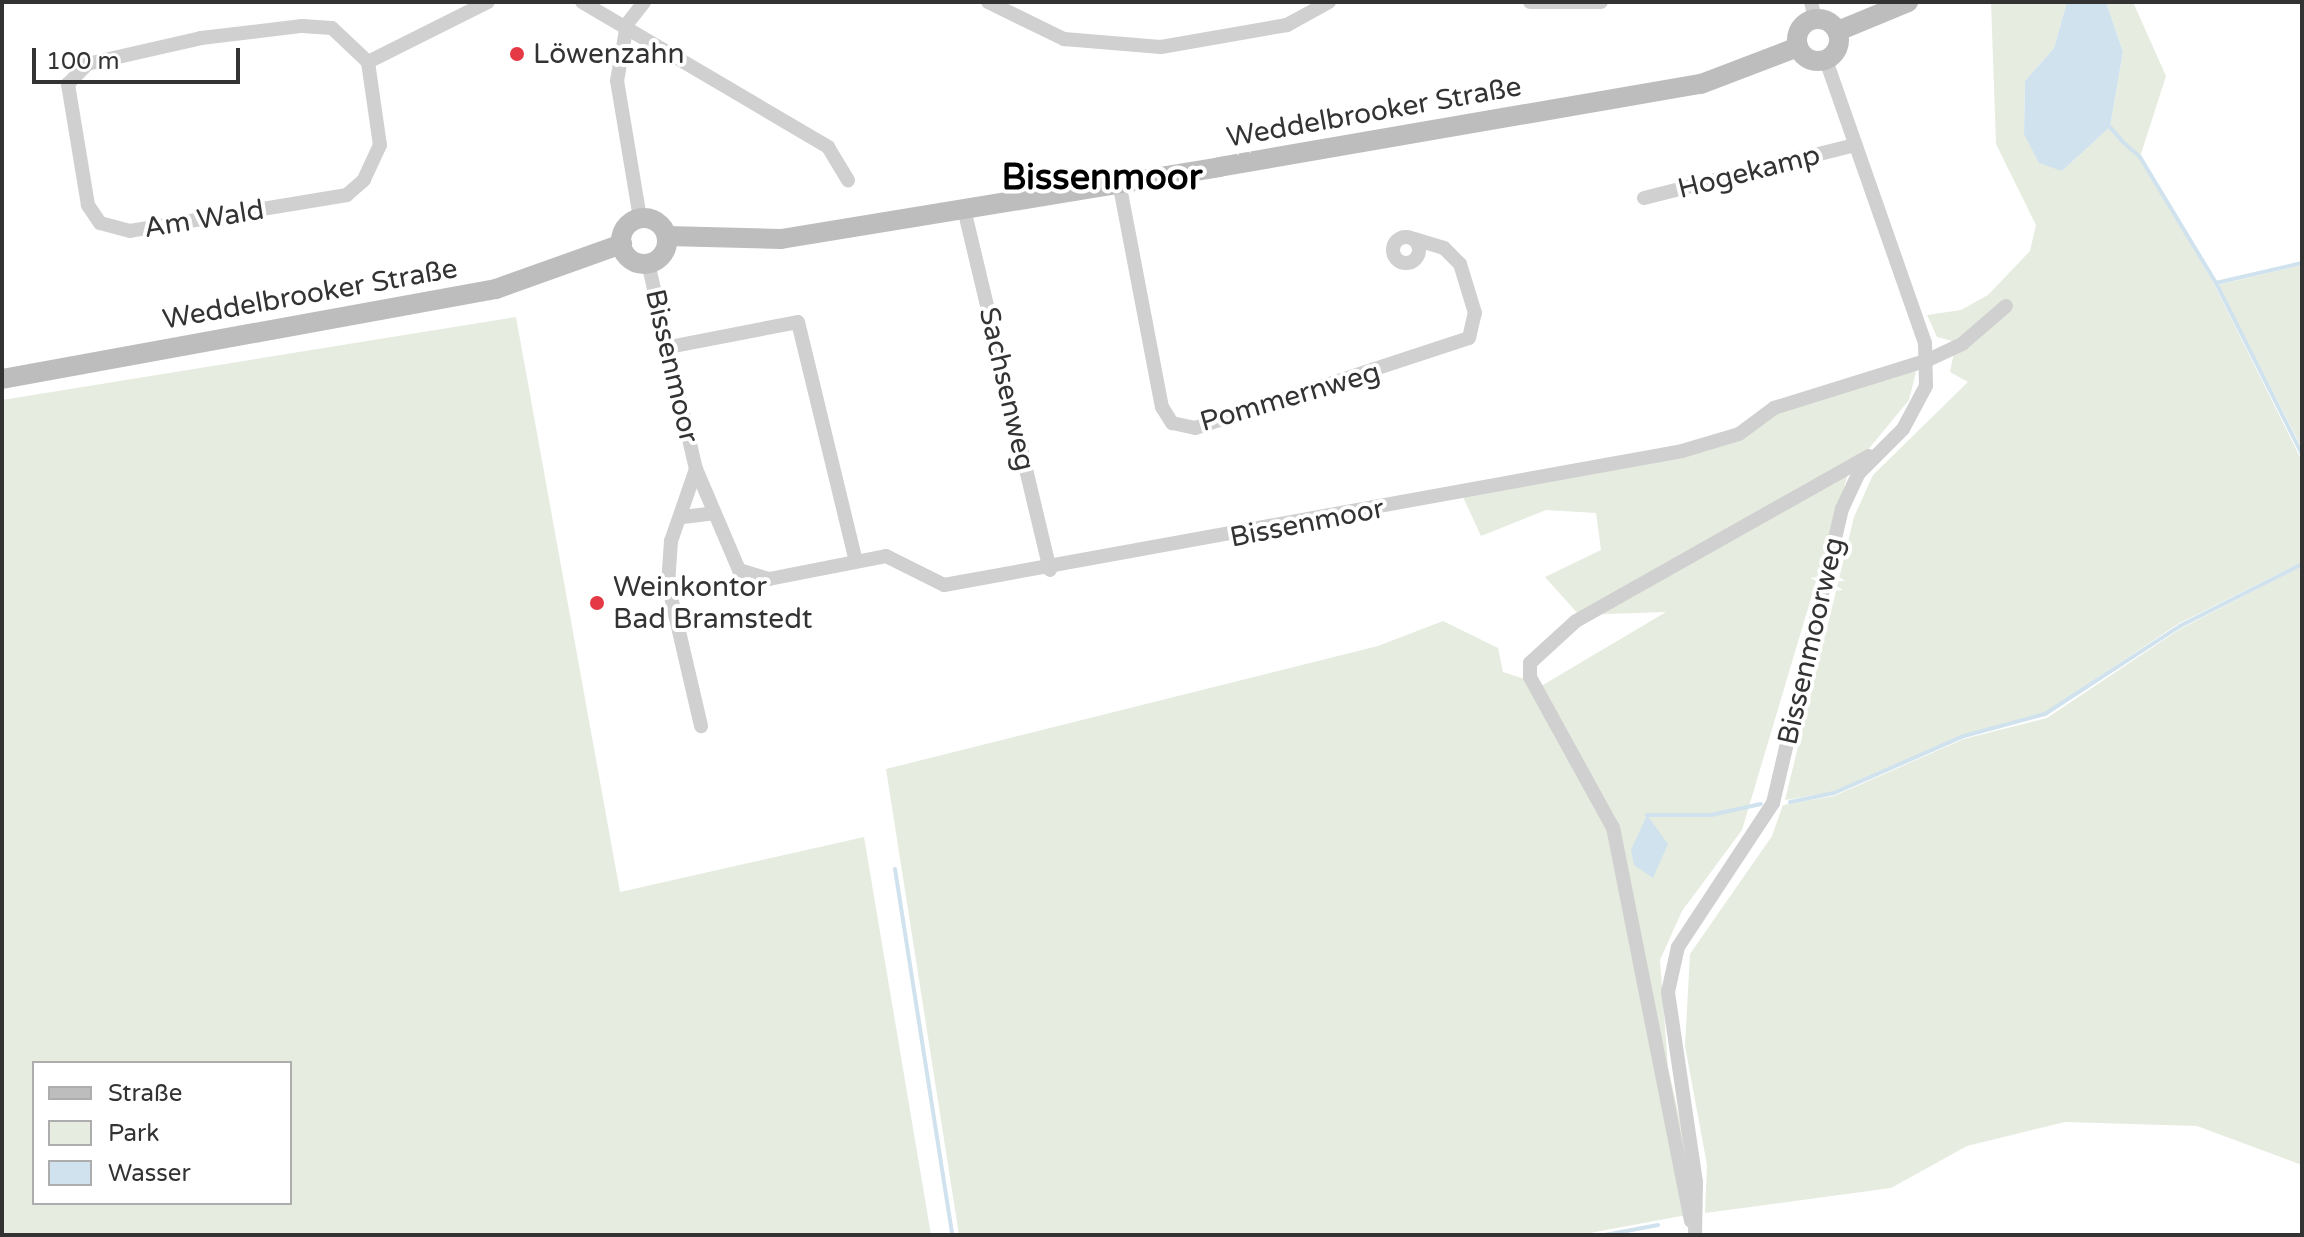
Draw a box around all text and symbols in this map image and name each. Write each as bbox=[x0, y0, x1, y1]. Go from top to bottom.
scale bar bbox=[36, 32, 244, 82]
place label: Löwenzahn bbox=[533, 37, 685, 71]
marker: Löwenzahn bbox=[508, 45, 526, 63]
text: 100 m bbox=[46, 47, 120, 76]
street label: Weddelbrooker Straße bbox=[1224, 70, 1524, 154]
street label: Hogekamp bbox=[1674, 138, 1824, 206]
district label: Bissenmoor bbox=[1001, 156, 1203, 200]
street label: Am Wald bbox=[141, 193, 267, 245]
street label: Weddelbrooker Straße bbox=[160, 252, 460, 336]
street label: Bissenmoor bbox=[638, 286, 706, 446]
street label: Sachsenweg bbox=[972, 304, 1042, 474]
street label: Pommernweg bbox=[1196, 355, 1384, 439]
street label: Bissenmoor bbox=[1227, 492, 1387, 554]
street label: Bissenmoorweg bbox=[1771, 534, 1851, 748]
place label: Weinkontor Bad Bramstedt bbox=[613, 570, 812, 636]
marker: Weinkontor Bad Bramstedt bbox=[588, 594, 606, 612]
legend bbox=[32, 1061, 292, 1205]
text: Straße bbox=[108, 1079, 182, 1108]
text: Park bbox=[108, 1119, 159, 1148]
text: Wasser bbox=[108, 1159, 191, 1188]

